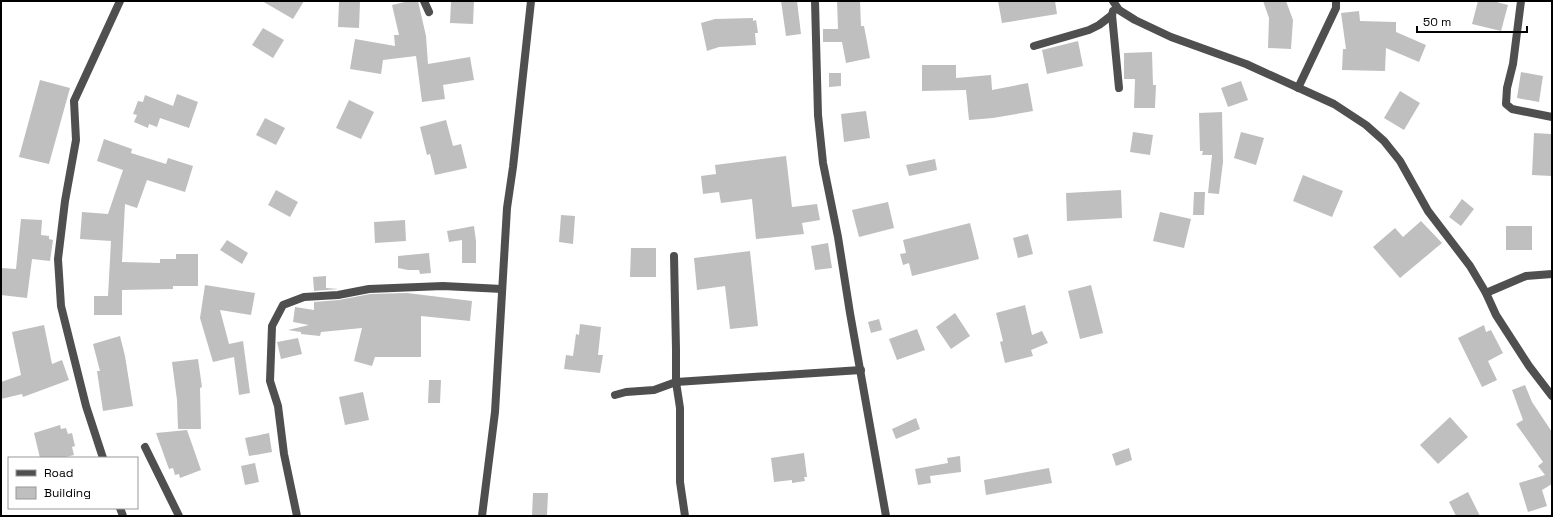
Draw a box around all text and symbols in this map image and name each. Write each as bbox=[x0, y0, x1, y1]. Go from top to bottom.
scale bar bbox=[1417, 8, 1527, 34]
text: 50 m bbox=[1423, 14, 1451, 30]
legend bbox=[8, 457, 138, 509]
text: Road bbox=[44, 465, 73, 481]
text: Building bbox=[44, 485, 91, 501]

